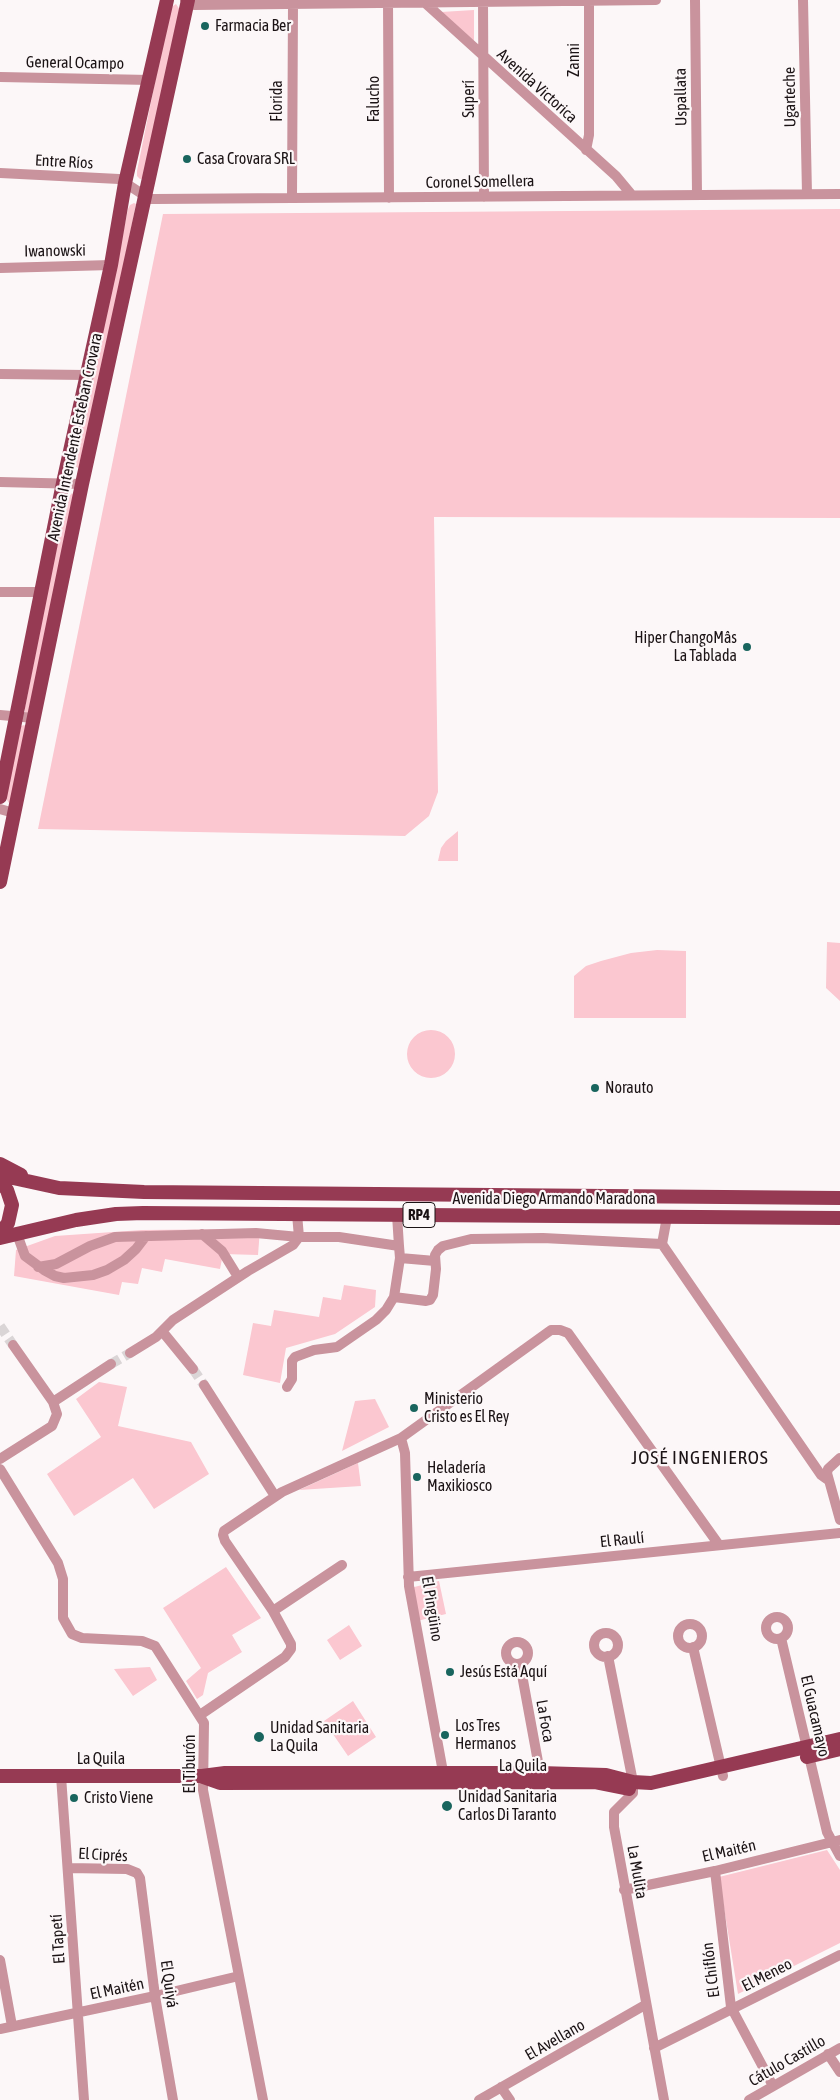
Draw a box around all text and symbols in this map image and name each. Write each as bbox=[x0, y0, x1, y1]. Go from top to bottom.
place label: Farmacia Ber bbox=[215, 16, 291, 36]
marker: Farmacia Ber bbox=[199, 20, 211, 32]
street label: Zanni bbox=[564, 43, 584, 77]
street label: Avenida Victorica bbox=[493, 45, 581, 127]
street label: General Ocampo bbox=[26, 53, 124, 73]
street label: Ugarteche bbox=[780, 67, 800, 127]
street label: Uspallata bbox=[671, 68, 691, 126]
street label: Falucho bbox=[364, 76, 384, 122]
street label: Florida bbox=[267, 80, 287, 122]
street label: Superí bbox=[459, 80, 479, 118]
place label: Casa Crovara SRL bbox=[197, 149, 295, 169]
street label: Entre Ríos bbox=[34, 151, 94, 173]
marker: Casa Crovara SRL bbox=[181, 153, 193, 165]
street label: Coronel Somellera bbox=[425, 171, 535, 193]
street label: Iwanowski bbox=[24, 241, 86, 261]
street label: Avenida Intendente Esteban Crovara bbox=[44, 331, 106, 543]
place label: Hiper ChangoMâs La Tablada bbox=[634, 628, 737, 666]
marker: Hiper ChangoMâs La Tablada bbox=[741, 641, 753, 653]
place label: Norauto bbox=[605, 1078, 653, 1098]
marker: Norauto bbox=[589, 1082, 601, 1094]
street label: Avenida Diego Armando Maradona bbox=[452, 1189, 656, 1209]
road number: RP4 bbox=[403, 1202, 435, 1228]
place label: Ministerio Cristo es El Rey bbox=[424, 1389, 509, 1427]
marker: Ministerio Cristo es El Rey bbox=[408, 1402, 420, 1414]
district label: JOSÉ INGENIEROS bbox=[629, 1447, 771, 1469]
place label: Heladería Maxikiosco bbox=[427, 1458, 492, 1496]
marker: Heladería Maxikiosco bbox=[411, 1471, 423, 1483]
street label: El Raulí bbox=[599, 1528, 645, 1552]
street label: El Pingüino bbox=[417, 1575, 447, 1643]
place label: Jesús Está Aquí bbox=[460, 1662, 547, 1682]
marker: Jesús Está Aquí bbox=[444, 1666, 456, 1678]
street label: El Guacamayo bbox=[796, 1673, 834, 1759]
street label: La Foca bbox=[532, 1698, 558, 1744]
place label: Los Tres Hermanos bbox=[455, 1716, 516, 1754]
place label: Unidad Sanitaria La Quila bbox=[270, 1718, 369, 1756]
marker: Los Tres Hermanos bbox=[439, 1729, 451, 1741]
marker: Unidad Sanitaria La Quila bbox=[252, 1730, 266, 1744]
street label: El Tiburón bbox=[180, 1735, 200, 1793]
street label: La Quila bbox=[77, 1749, 125, 1769]
street label: La Quila bbox=[499, 1756, 547, 1776]
place label: Unidad Sanitaria Carlos Di Taranto bbox=[458, 1787, 557, 1825]
place label: Cristo Viene bbox=[84, 1788, 153, 1808]
marker: Cristo Viene bbox=[68, 1792, 80, 1804]
marker: Unidad Sanitaria Carlos Di Taranto bbox=[440, 1799, 454, 1813]
street label: El Maitén bbox=[700, 1836, 758, 1866]
street label: El Ciprés bbox=[78, 1844, 128, 1866]
street label: La Mulita bbox=[623, 1844, 651, 1900]
street label: El Tapetí bbox=[47, 1914, 69, 1964]
street label: El Chiflón bbox=[698, 1941, 724, 1999]
street label: El Meneo bbox=[739, 1954, 795, 1996]
street label: El Quiyá bbox=[156, 1959, 182, 2009]
street label: El Maitén bbox=[88, 1974, 146, 2004]
street label: El Avellano bbox=[522, 2015, 588, 2065]
street label: Cátulo Castillo bbox=[745, 2031, 829, 2091]

